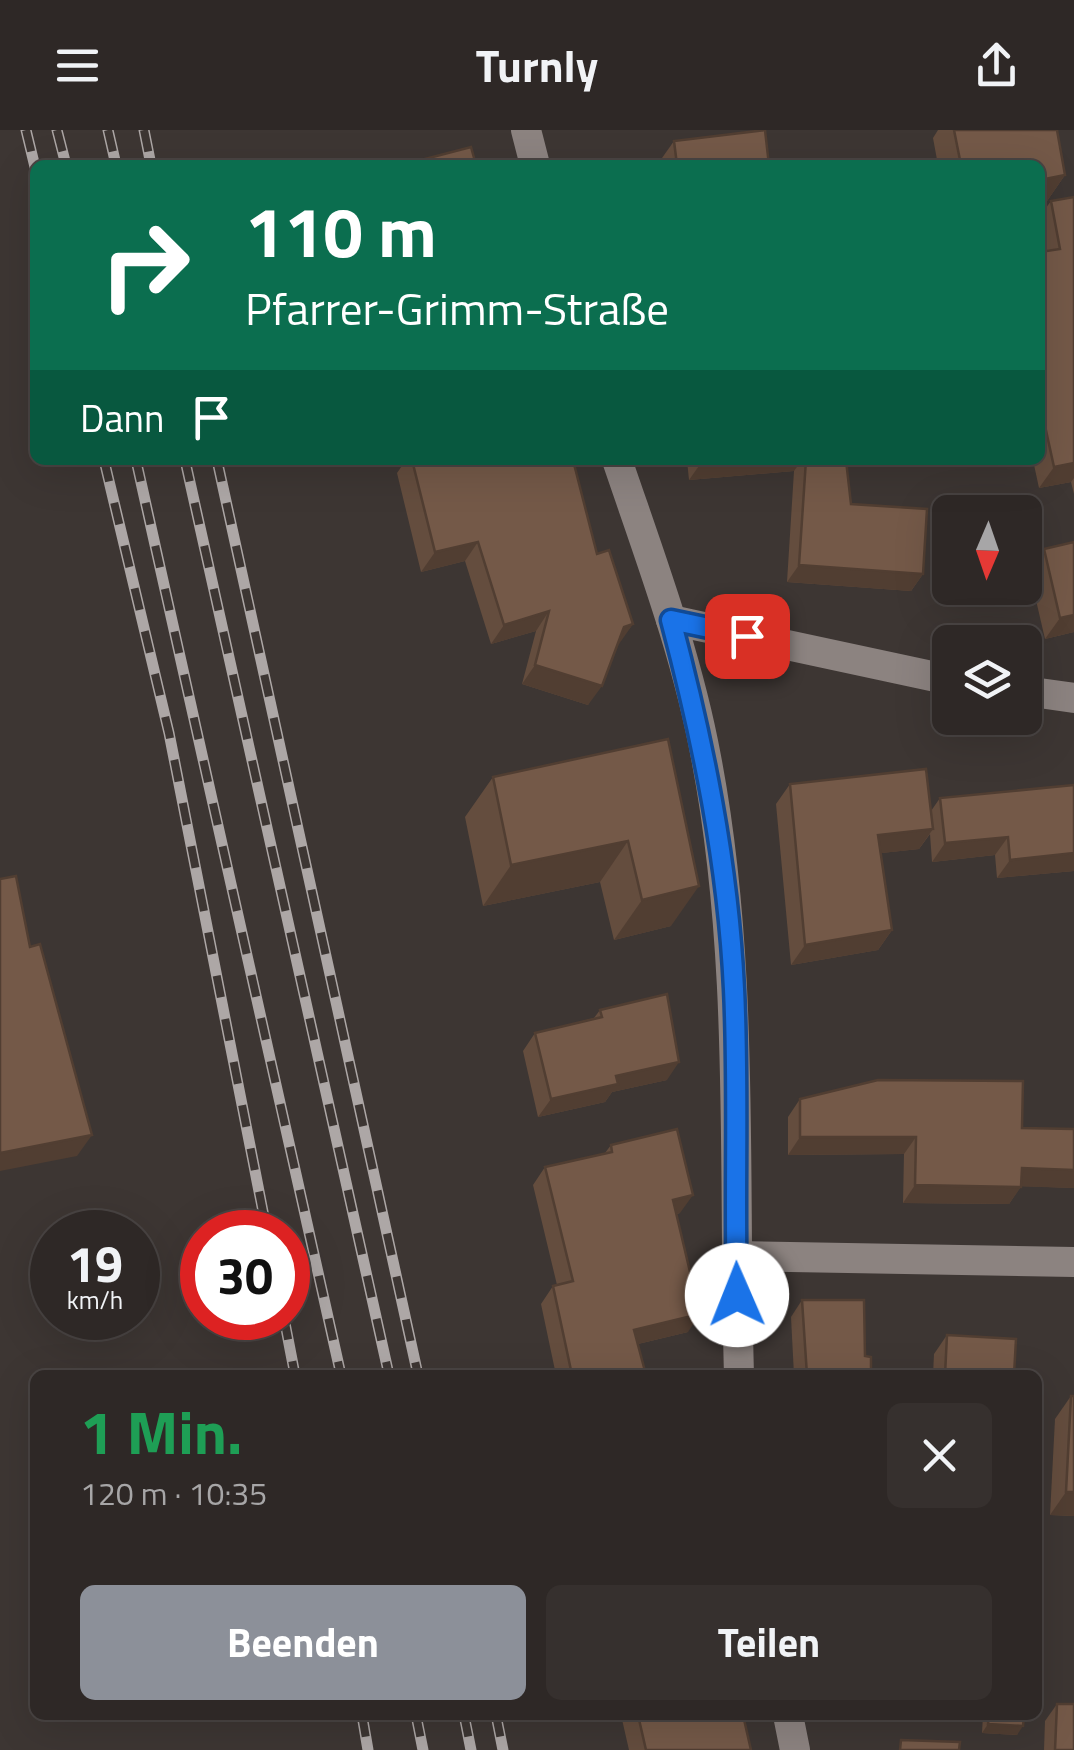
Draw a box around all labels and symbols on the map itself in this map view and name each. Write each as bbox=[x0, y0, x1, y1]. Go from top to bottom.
north arrow bbox=[932, 495, 1042, 605]
pin bbox=[705, 594, 790, 679]
speed limit sign: 30 bbox=[180, 1210, 310, 1340]
position arrow bbox=[685, 1243, 789, 1347]

